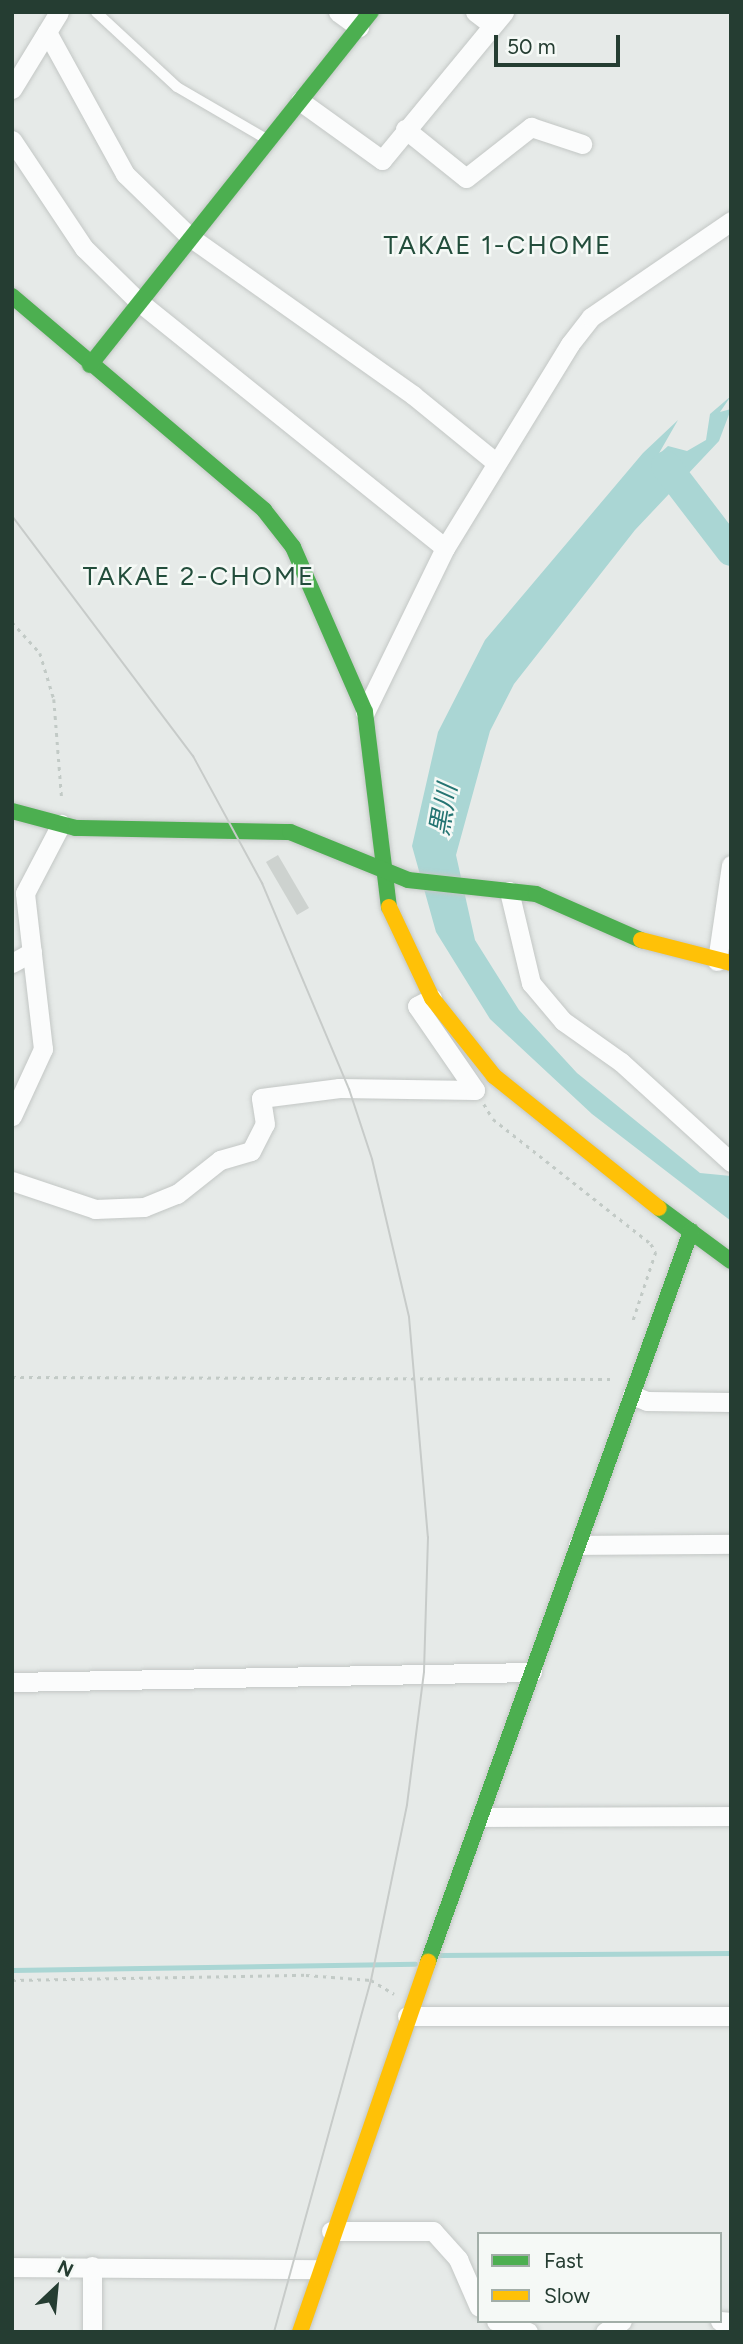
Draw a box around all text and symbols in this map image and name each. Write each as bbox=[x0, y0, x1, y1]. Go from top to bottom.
scale bar bbox=[498, 21, 624, 65]
text: 50 m bbox=[507, 34, 556, 59]
district label: TAKAE 1-CHOME bbox=[385, 230, 611, 262]
district label: TAKAE 2-CHOME bbox=[84, 561, 314, 593]
water label: 黒川 bbox=[424, 782, 464, 838]
legend bbox=[477, 2232, 722, 2323]
text: Fast bbox=[544, 2248, 584, 2273]
north arrow bbox=[21, 2253, 91, 2323]
text: N bbox=[54, 2255, 77, 2282]
text: Slow bbox=[544, 2283, 590, 2308]

